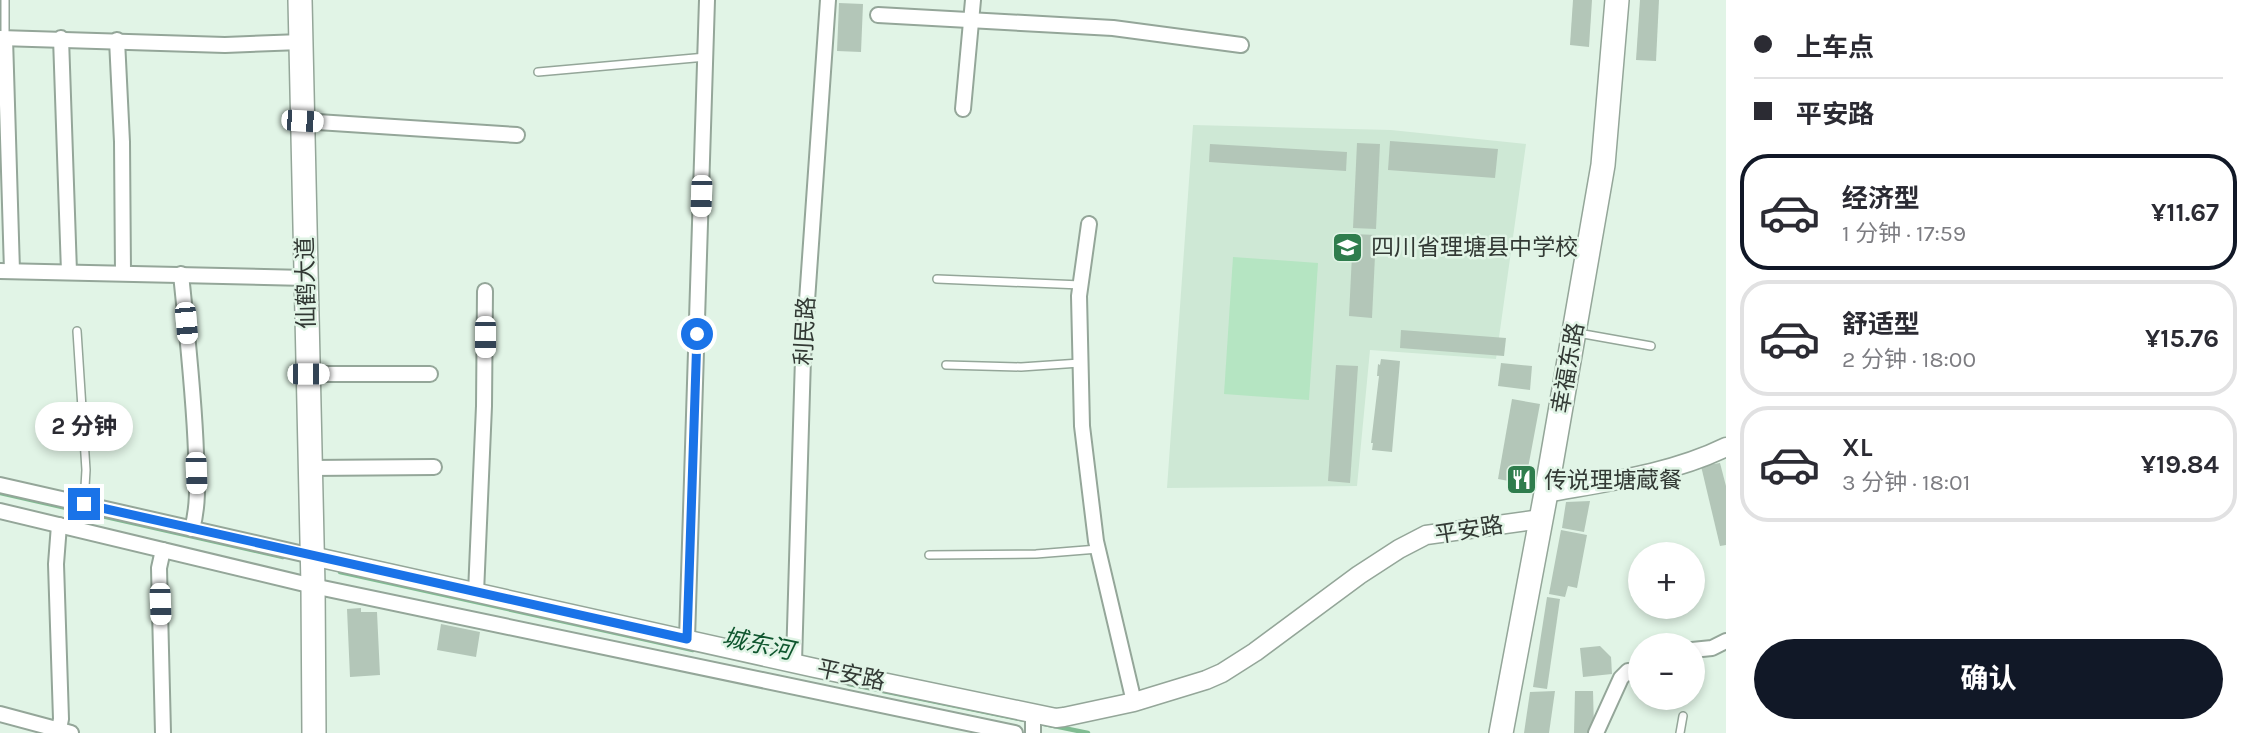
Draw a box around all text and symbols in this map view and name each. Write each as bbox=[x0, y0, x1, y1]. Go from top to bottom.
text: 上车点 bbox=[1796, 32, 1874, 63]
text: 平安路 bbox=[1796, 99, 1874, 130]
car bbox=[281, 109, 324, 133]
car bbox=[690, 175, 713, 217]
icon: car bbox=[1758, 181, 1821, 244]
text: 经济型 bbox=[1842, 183, 1920, 214]
text: ¥11.67 bbox=[2151, 197, 2219, 228]
text: 1 分钟 · 17:59 bbox=[1842, 220, 1966, 247]
school or university icon: 四川省理塘县中学校 bbox=[1331, 230, 1365, 264]
place label: 四川省理塘县中学校 bbox=[1371, 234, 1578, 261]
street label: 仙鹤大道 bbox=[292, 237, 320, 329]
street label: 利民路 bbox=[790, 296, 820, 366]
car bbox=[174, 301, 199, 345]
icon: car bbox=[1758, 307, 1821, 370]
text: 舒适型 bbox=[1842, 309, 1920, 340]
car bbox=[475, 316, 496, 358]
route start bbox=[681, 318, 713, 350]
street label: 幸福东路 bbox=[1547, 320, 1589, 416]
text: ¥15.76 bbox=[2145, 323, 2219, 354]
text: 2 分钟 · 18:00 bbox=[1842, 346, 1976, 373]
car bbox=[288, 364, 330, 385]
callout: 2 分钟 bbox=[35, 402, 133, 452]
text: 2 分钟 bbox=[51, 413, 117, 440]
text: XL bbox=[1842, 432, 1873, 463]
icon: car bbox=[1758, 433, 1821, 496]
text: ¥19.84 bbox=[2141, 449, 2219, 480]
car bbox=[185, 452, 208, 494]
restaurant icon: 传说理塘蔵餐 bbox=[1504, 463, 1538, 497]
place label: 传说理塘蔵餐 bbox=[1544, 467, 1682, 494]
text: 3 分钟 · 18:01 bbox=[1842, 469, 1970, 496]
route end bbox=[68, 488, 100, 520]
street label: 平安路 bbox=[1433, 511, 1505, 549]
map controls bbox=[1628, 542, 1705, 710]
button: + bbox=[1628, 542, 1705, 619]
car bbox=[149, 583, 172, 625]
water label: 城东河 bbox=[720, 623, 800, 666]
button: − bbox=[1628, 633, 1705, 710]
button: 确认 bbox=[1754, 639, 2223, 719]
street label: 平安路 bbox=[814, 655, 888, 695]

